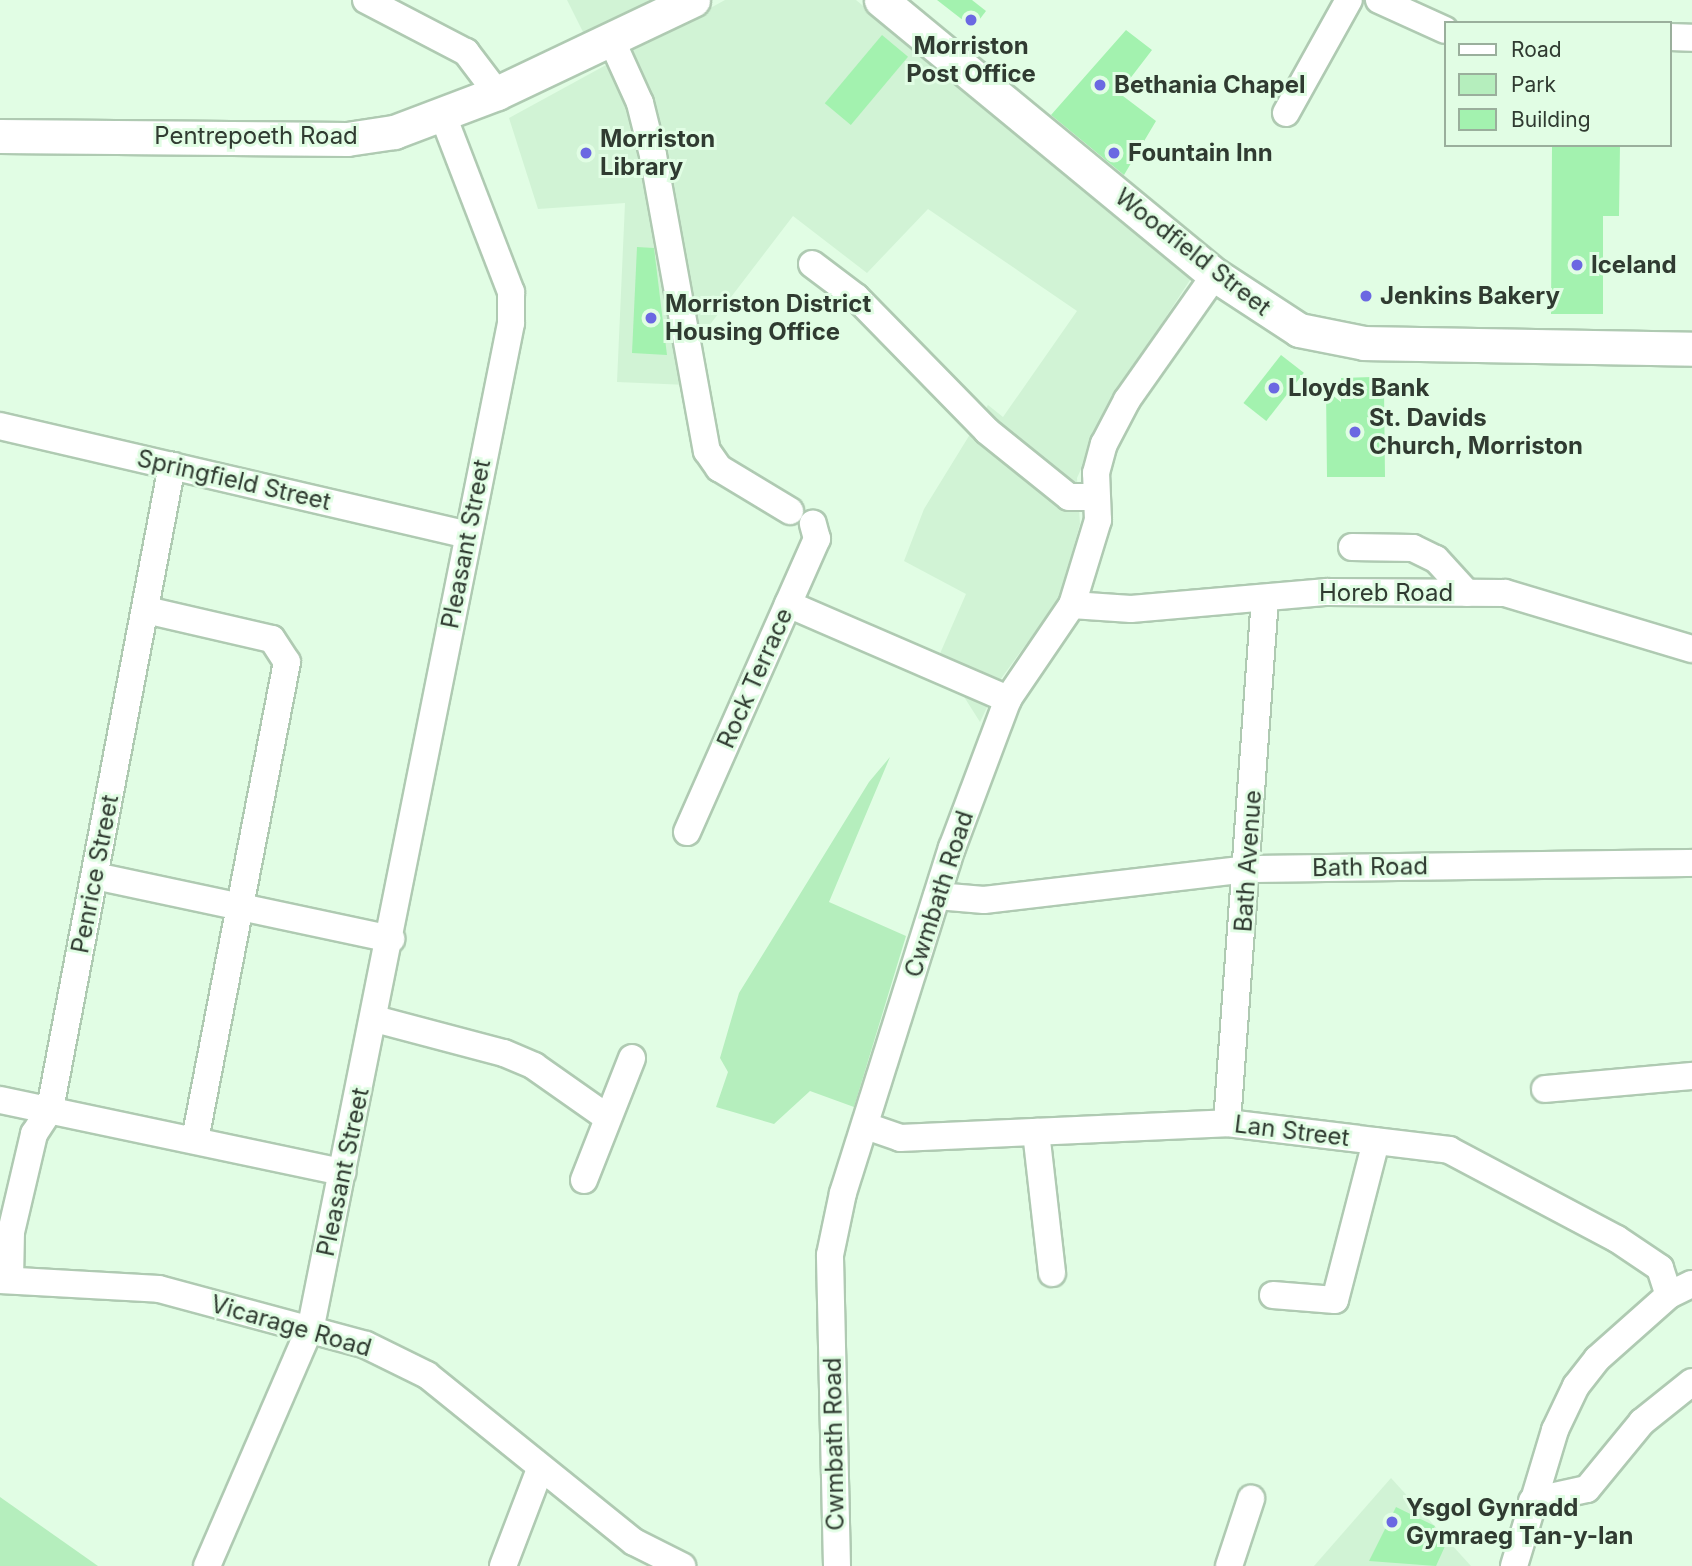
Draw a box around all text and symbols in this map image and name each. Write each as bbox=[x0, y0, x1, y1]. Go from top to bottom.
marker: Morriston Post Office bbox=[963, 12, 979, 28]
legend bbox=[1444, 21, 1671, 147]
place label: Morriston Post Office bbox=[906, 32, 1036, 88]
text: Road bbox=[1511, 37, 1562, 62]
place label: Bethania Chapel bbox=[1114, 71, 1306, 99]
text: Park bbox=[1511, 72, 1556, 97]
marker: Bethania Chapel bbox=[1092, 77, 1108, 93]
text: Building bbox=[1511, 107, 1591, 132]
street label: Pentrepoeth Road bbox=[154, 122, 358, 150]
place label: Morriston Library bbox=[600, 125, 715, 181]
place label: Fountain Inn bbox=[1128, 139, 1273, 167]
marker: Morriston Library bbox=[578, 145, 594, 161]
marker: Fountain Inn bbox=[1106, 145, 1122, 161]
street label: Woodfield Street bbox=[1109, 182, 1277, 322]
place label: Iceland bbox=[1591, 251, 1677, 279]
marker: Iceland bbox=[1569, 257, 1585, 273]
place label: Jenkins Bakery bbox=[1380, 282, 1560, 310]
marker: Jenkins Bakery bbox=[1358, 288, 1374, 304]
place label: Morriston District Housing Office bbox=[665, 290, 871, 346]
marker: Morriston District Housing Office bbox=[643, 310, 659, 326]
place label: Lloyds Bank bbox=[1288, 374, 1429, 402]
marker: Lloyds Bank bbox=[1266, 380, 1282, 396]
place label: St. Davids Church, Morriston bbox=[1369, 404, 1584, 460]
marker: St. Davids Church, Morriston bbox=[1347, 424, 1363, 440]
street label: Springfield Street bbox=[134, 444, 334, 516]
street label: Pleasant Street bbox=[436, 457, 496, 631]
street label: Horeb Road bbox=[1319, 579, 1453, 607]
street label: Rock Terrace bbox=[711, 603, 799, 753]
street label: Bath Avenue bbox=[1229, 789, 1267, 933]
street label: Penrice Street bbox=[66, 792, 124, 956]
street label: Cwmbath Road bbox=[899, 807, 979, 981]
street label: Bath Road bbox=[1312, 852, 1428, 882]
street label: Pleasant Street bbox=[311, 1085, 375, 1259]
street label: Lan Street bbox=[1233, 1110, 1351, 1152]
street label: Vicarage Road bbox=[207, 1289, 375, 1363]
street label: Cwmbath Road bbox=[818, 1357, 850, 1531]
place label: Ysgol Gynradd Gymraeg Tan-y-lan bbox=[1406, 1494, 1633, 1550]
marker: Ysgol Gynradd Gymraeg Tan-y-lan bbox=[1384, 1514, 1400, 1530]

